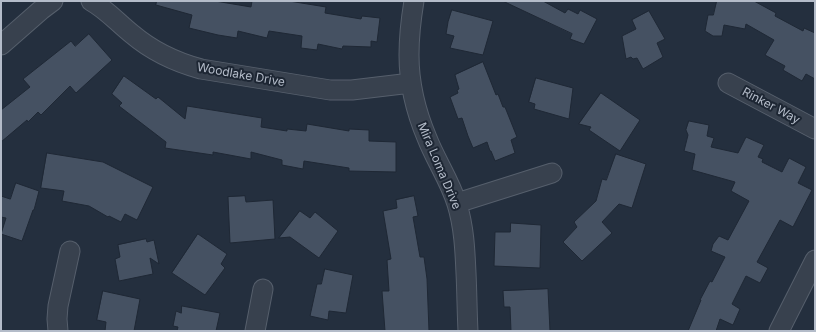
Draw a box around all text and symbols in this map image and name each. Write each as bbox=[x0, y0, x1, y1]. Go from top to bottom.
street label: Woodlake Drive bbox=[196, 60, 286, 90]
street label: Rinker Way bbox=[740, 85, 802, 127]
street label: Mira Loma Drive bbox=[414, 120, 464, 212]

